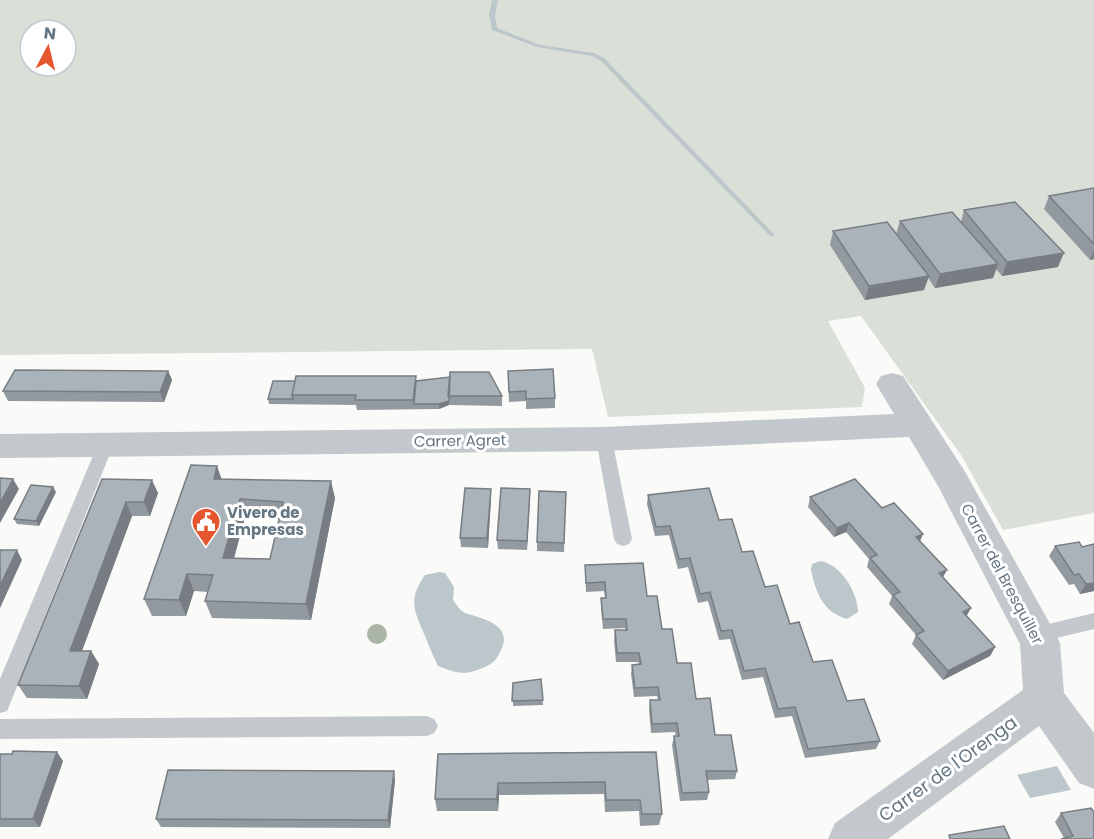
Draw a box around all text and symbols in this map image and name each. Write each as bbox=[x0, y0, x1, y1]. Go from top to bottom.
north arrow bbox=[18, 18, 78, 78]
text: N bbox=[42, 21, 57, 46]
street label: Carrer Agret bbox=[414, 429, 506, 452]
street label: Carrer del Bresquiller bbox=[956, 500, 1049, 648]
place label: Vivero de Empresas bbox=[227, 502, 304, 540]
public building icon: Vivero de Empresas bbox=[190, 506, 222, 548]
street label: Carrer de l'Orenga bbox=[873, 710, 1022, 827]

